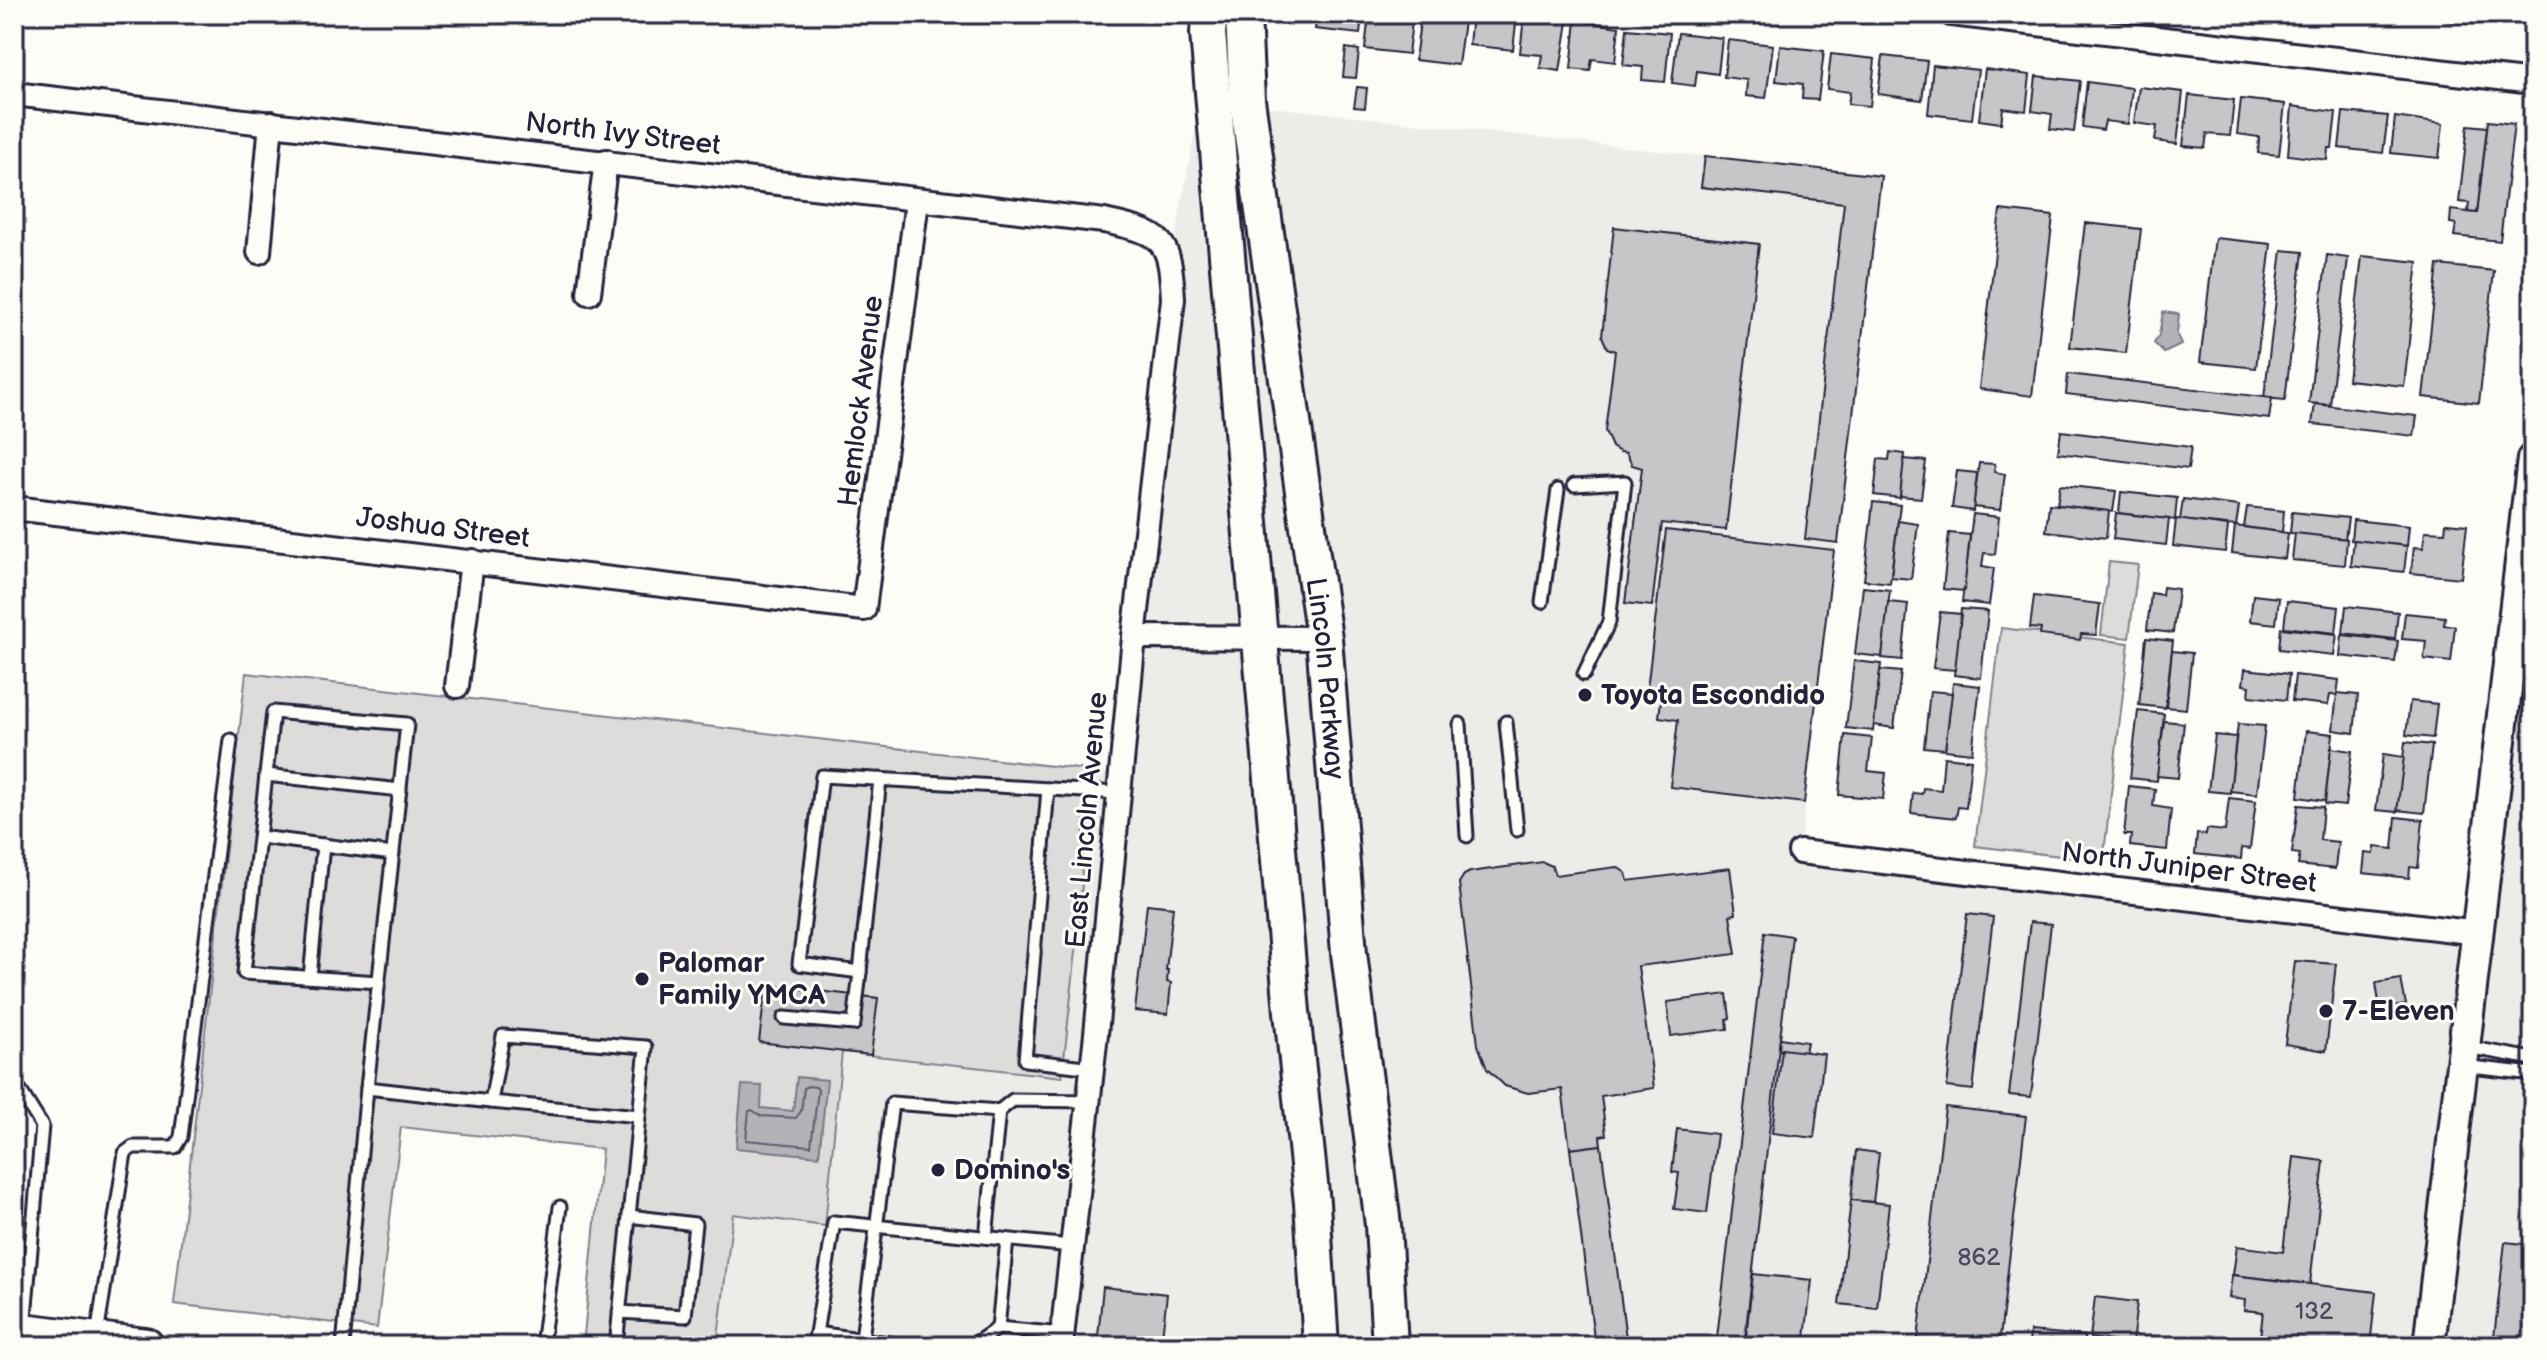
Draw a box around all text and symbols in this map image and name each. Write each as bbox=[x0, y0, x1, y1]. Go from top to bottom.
street label: North Ivy Street bbox=[523, 106, 723, 162]
street label: Hemlock Avenue bbox=[832, 294, 890, 508]
street label: Joshua Street bbox=[354, 501, 532, 555]
street label: Lincoln Parkway bbox=[1299, 576, 1352, 781]
place label: Toyota Escondido bbox=[1601, 679, 1825, 712]
marker: Toyota Escondido bbox=[1576, 686, 1594, 704]
street label: East Lincoln Avenue bbox=[1059, 690, 1115, 950]
street label: North Juniper Street bbox=[2060, 836, 2319, 900]
place label: Palomar Family YMCA bbox=[658, 947, 826, 1012]
marker: Palomar Family YMCA bbox=[633, 970, 651, 988]
place label: 7-Eleven bbox=[2342, 995, 2455, 1028]
marker: 7-Eleven bbox=[2317, 1002, 2335, 1020]
place label: Domino's bbox=[954, 1154, 1070, 1187]
marker: Domino's bbox=[929, 1161, 947, 1179]
house number: 862 bbox=[1958, 1243, 2000, 1272]
house number: 132 bbox=[2295, 1297, 2333, 1326]

